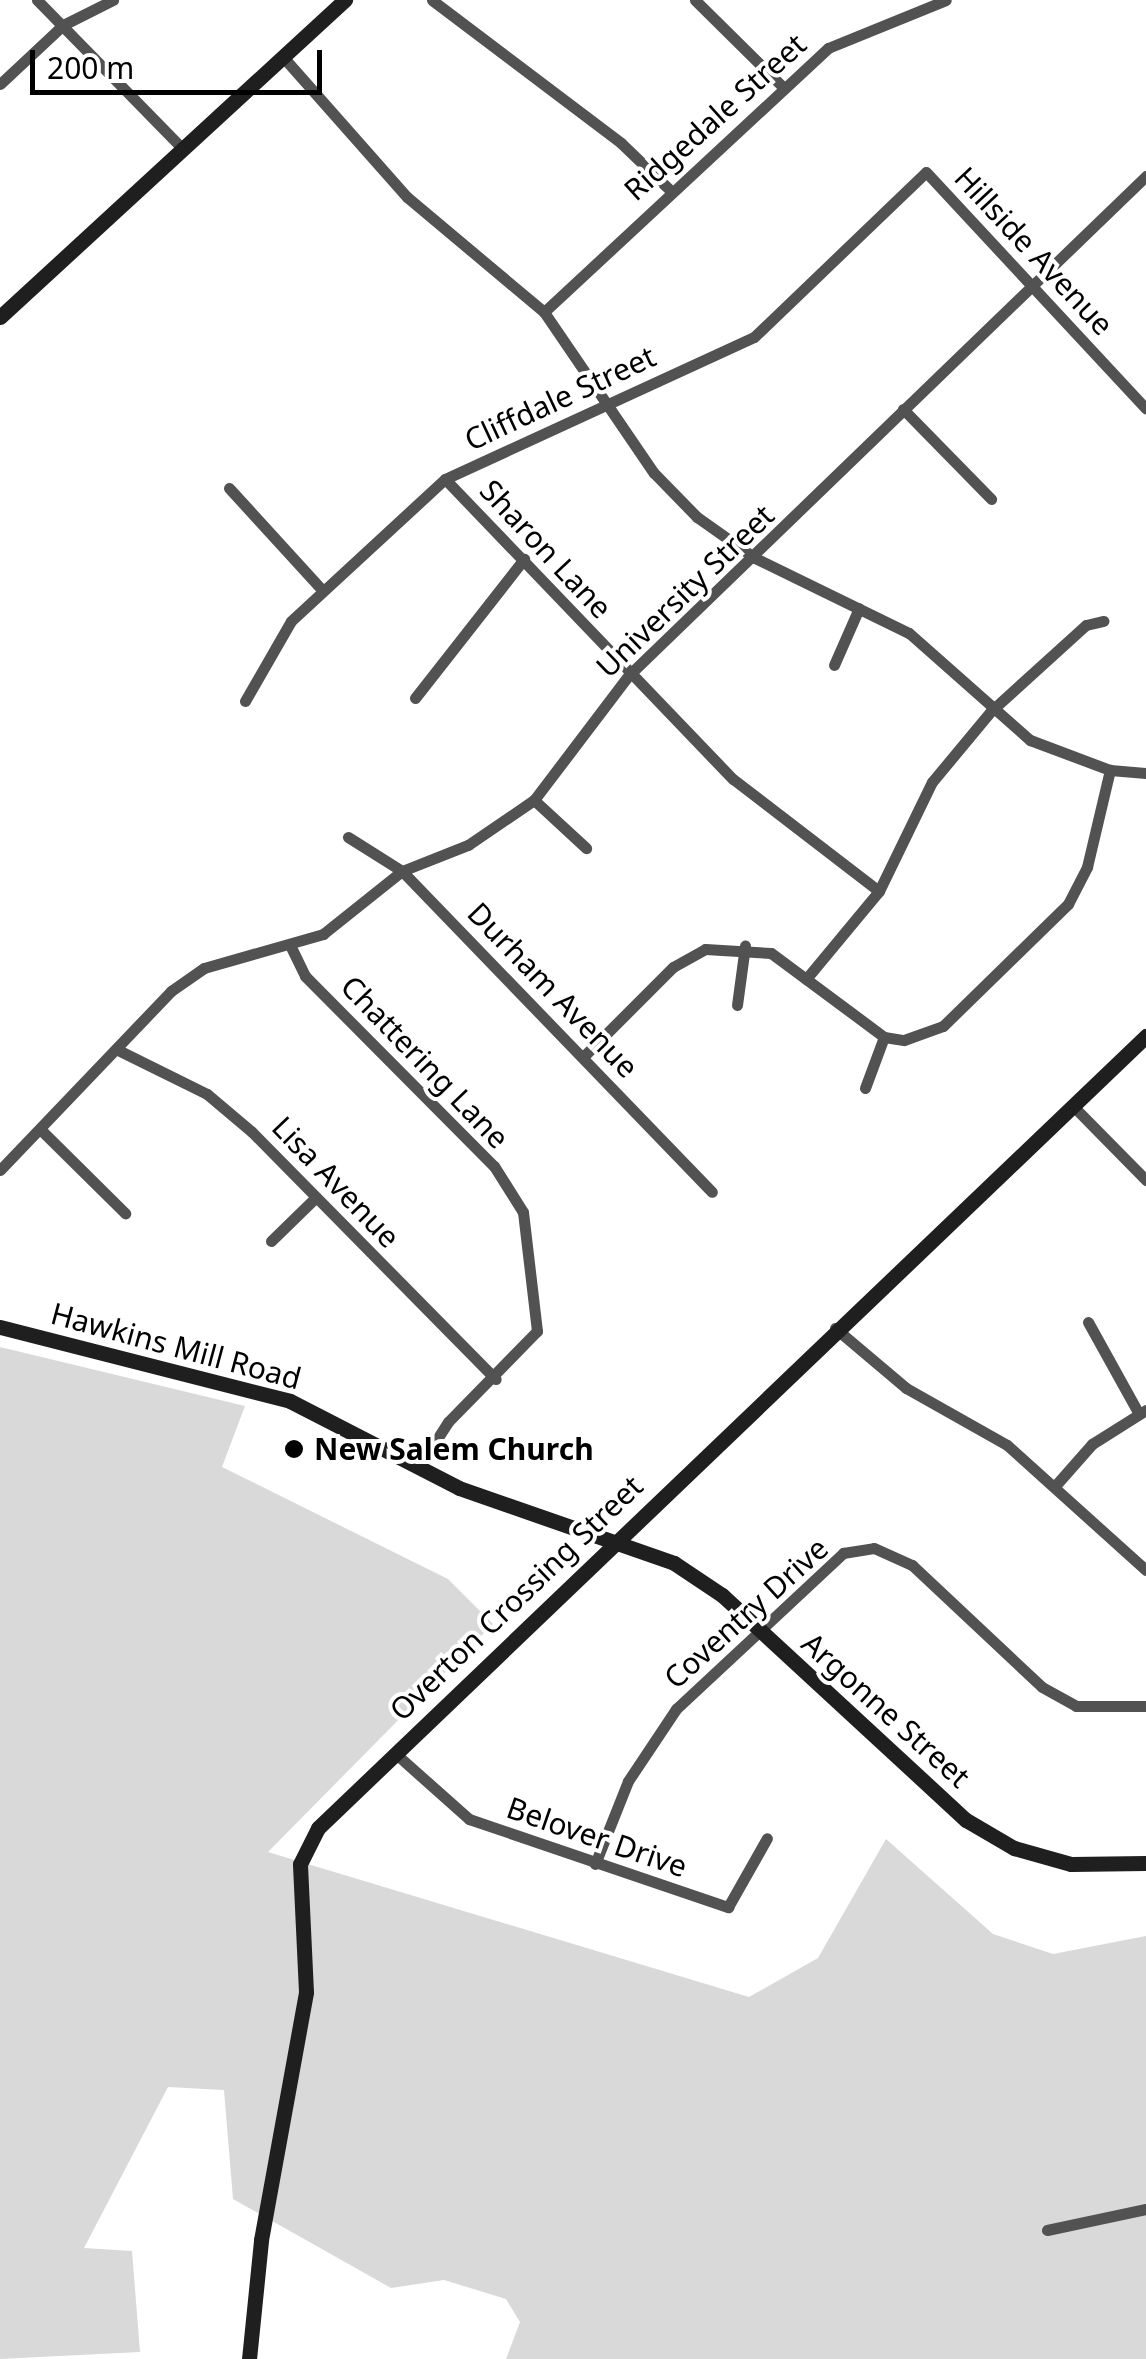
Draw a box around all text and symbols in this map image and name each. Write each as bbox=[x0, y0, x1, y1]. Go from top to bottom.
street label: Ridgedale Street bbox=[617, 26, 813, 208]
scale bar bbox=[35, 30, 328, 92]
text: 200 m bbox=[47, 47, 134, 88]
street label: Hillside Avenue bbox=[947, 160, 1121, 342]
street label: Cliffdale Street bbox=[459, 338, 661, 458]
street label: Sharon Lane bbox=[473, 472, 619, 626]
street label: University Street bbox=[589, 497, 781, 685]
street label: Durham Avenue bbox=[460, 895, 646, 1085]
street label: Chattering Lane bbox=[334, 968, 516, 1156]
street label: Lisa Avenue bbox=[265, 1109, 407, 1255]
street label: Hawkins Mill Road bbox=[47, 1295, 305, 1397]
place label: New Salem Church bbox=[314, 1431, 594, 1467]
marker: New Salem Church bbox=[283, 1438, 305, 1460]
street label: Overton Crossing Street bbox=[382, 1468, 650, 1728]
street label: Coventry Drive bbox=[657, 1530, 835, 1696]
street label: Argonne Street bbox=[795, 1625, 977, 1795]
street label: Belover Drive bbox=[502, 1789, 692, 1885]

